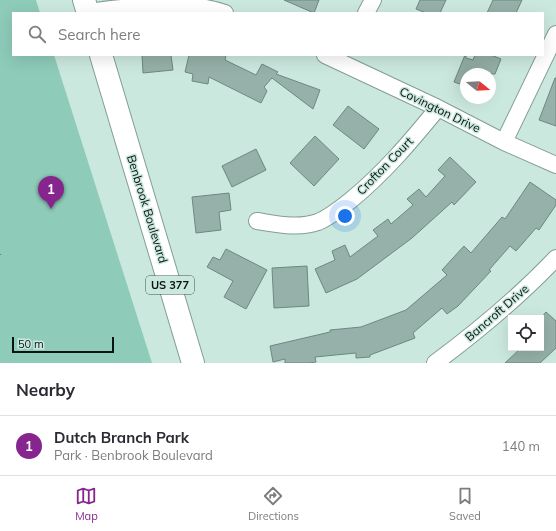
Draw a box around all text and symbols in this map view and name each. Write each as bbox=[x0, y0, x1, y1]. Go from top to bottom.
search box bbox=[12, 12, 544, 56]
icon: search bbox=[26, 23, 48, 45]
text: Search here bbox=[58, 25, 140, 44]
north arrow bbox=[460, 68, 496, 104]
street label: Covington Drive bbox=[397, 83, 483, 136]
street label: Crofton Court bbox=[353, 134, 416, 198]
street label: Benbrook Boulevard bbox=[124, 153, 171, 265]
pin: 1 bbox=[38, 176, 64, 209]
your location bbox=[335, 206, 355, 226]
road number: US 377 bbox=[146, 276, 194, 294]
street label: Bancroft Drive bbox=[462, 281, 532, 344]
map controls bbox=[508, 315, 544, 351]
button: locate bbox=[508, 315, 544, 351]
scale bar bbox=[12, 335, 114, 354]
text: 50 m bbox=[18, 337, 44, 351]
text: Nearby bbox=[16, 379, 75, 400]
text: Dutch Branch Park bbox=[54, 428, 189, 447]
text: 1 bbox=[25, 438, 33, 454]
text: 140 m bbox=[502, 438, 540, 454]
text: Park · Benbrook Boulevard bbox=[54, 447, 213, 463]
tab: Map bbox=[75, 485, 98, 523]
tab: Directions bbox=[248, 485, 299, 523]
tab: Saved bbox=[449, 485, 481, 523]

